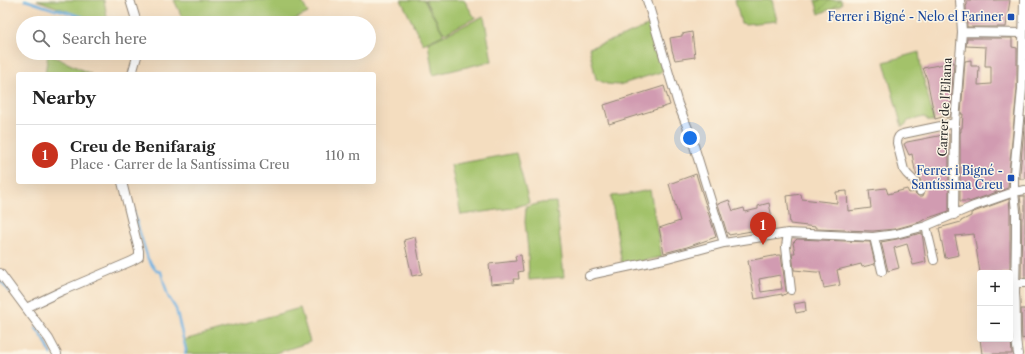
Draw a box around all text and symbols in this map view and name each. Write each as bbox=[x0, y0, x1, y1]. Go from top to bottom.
place label: Ferrer i Bigné - Nelo el Fariner bbox=[827, 9, 1003, 24]
marker: Ferrer i Bigné - Nelo el Fariner bbox=[1006, 12, 1016, 22]
search box bbox=[16, 16, 376, 60]
icon: search bbox=[30, 27, 52, 49]
text: Search here bbox=[62, 29, 147, 48]
street label: Carrer de l'Eliana bbox=[934, 56, 955, 157]
text: Nearby bbox=[32, 88, 96, 108]
your location bbox=[680, 128, 700, 148]
text: Creu de Benifaraig bbox=[70, 137, 215, 156]
text: 1 bbox=[42, 147, 48, 163]
text: 110 m bbox=[325, 147, 360, 163]
text: Place · Carrer de la Santíssima Creu bbox=[70, 156, 290, 172]
place label: Ferrer i Bigné - Santíssima Creu bbox=[911, 163, 1004, 192]
marker: Ferrer i Bigné - Santíssima Creu bbox=[1006, 173, 1016, 183]
pin: 1 bbox=[750, 212, 776, 245]
map controls bbox=[977, 270, 1013, 342]
button: + bbox=[977, 270, 1013, 306]
button: − bbox=[977, 306, 1013, 342]

